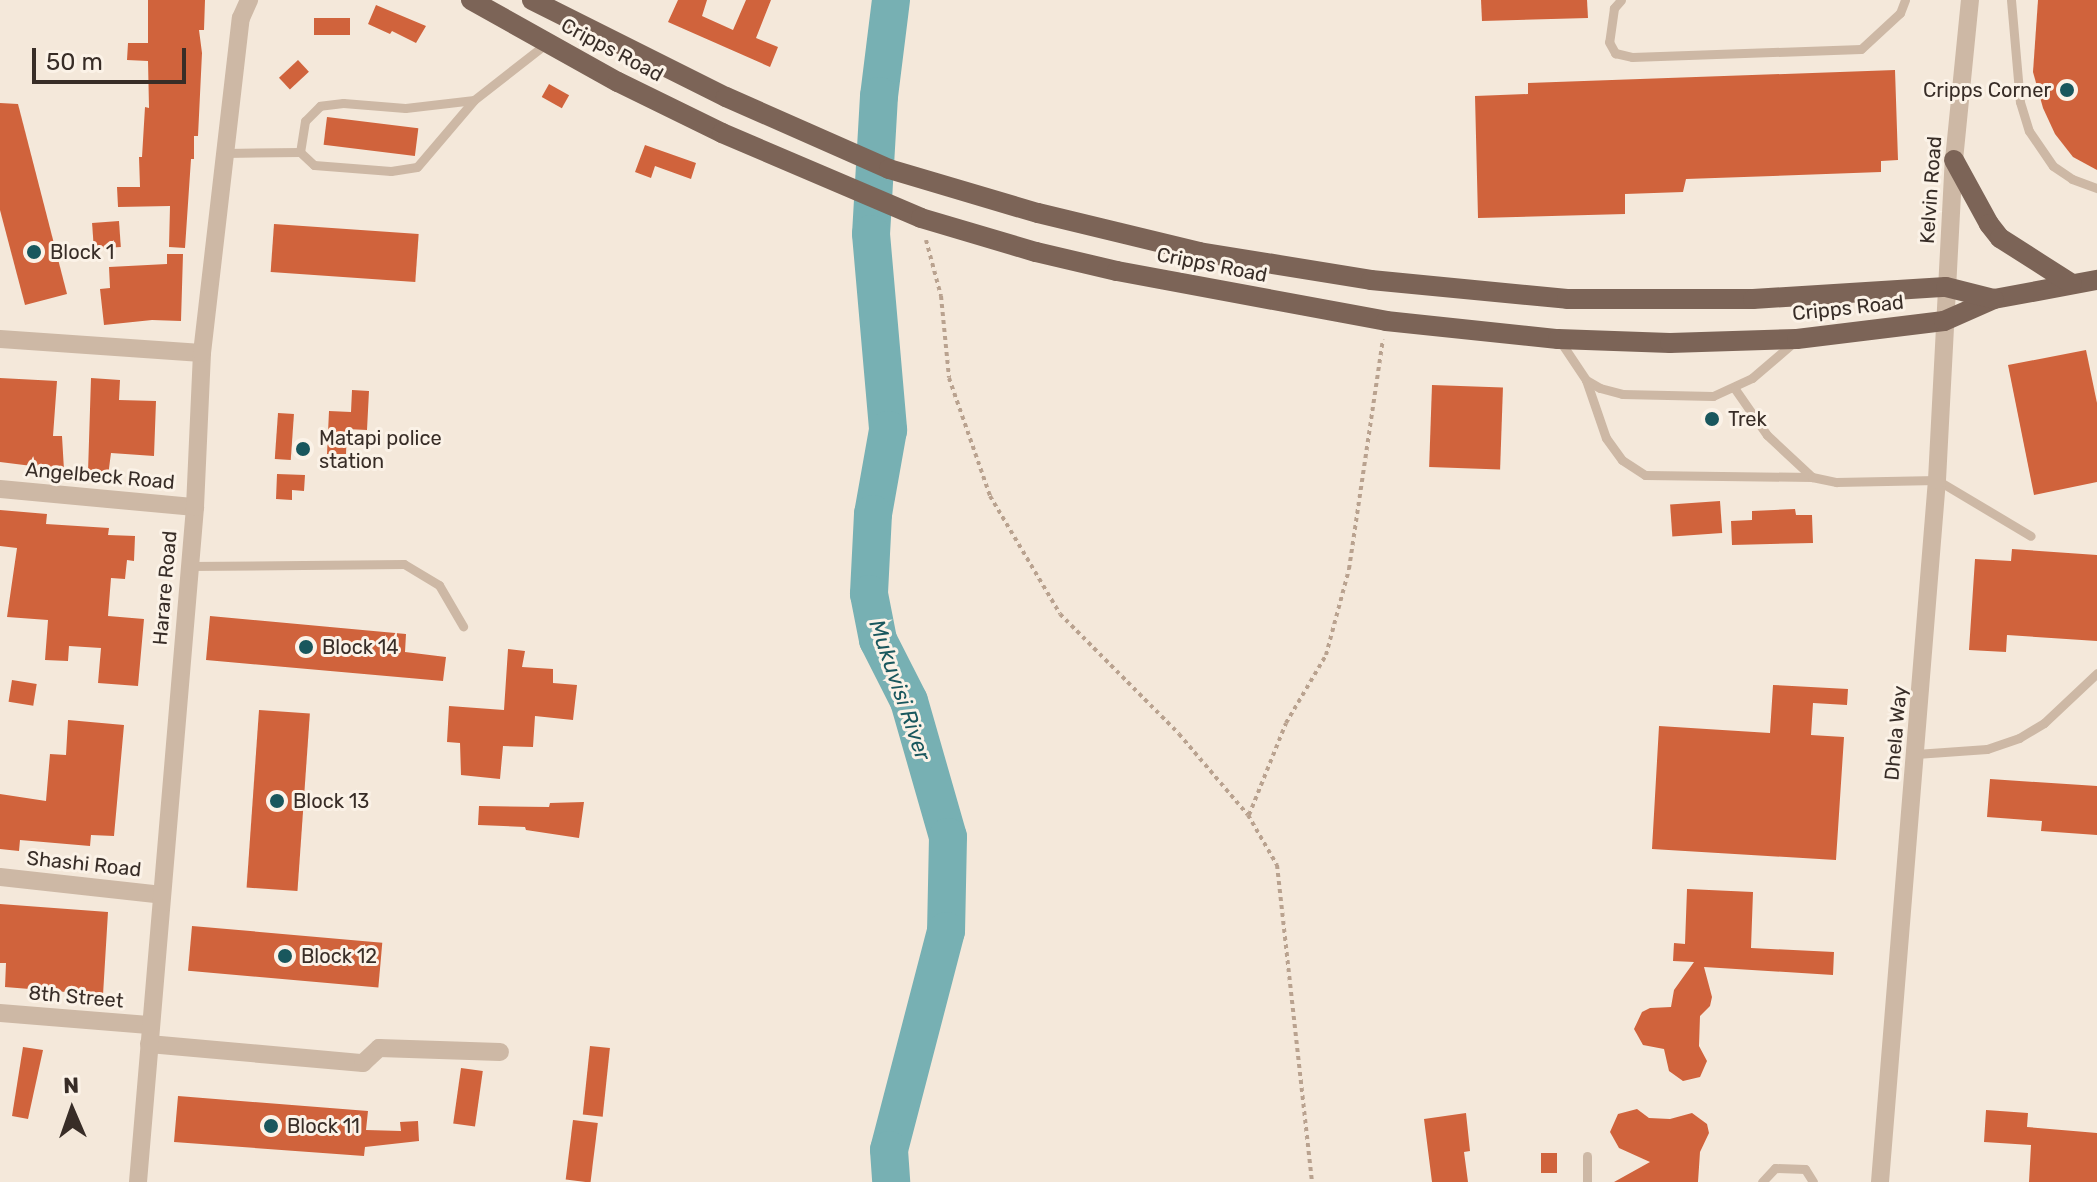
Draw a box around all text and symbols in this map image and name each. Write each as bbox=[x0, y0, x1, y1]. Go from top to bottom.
street label: Cripps Road bbox=[557, 13, 667, 87]
scale bar bbox=[36, 32, 190, 82]
text: 50 m bbox=[46, 48, 103, 76]
place label: Cripps Corner bbox=[1923, 78, 2051, 102]
marker: Cripps Corner bbox=[2058, 81, 2076, 99]
street label: Kelvin Road bbox=[1915, 135, 1947, 245]
place label: Block 1 bbox=[50, 240, 115, 264]
marker: Block 1 bbox=[25, 243, 43, 261]
street label: Cripps Road bbox=[1155, 243, 1269, 287]
street label: Cripps Road bbox=[1791, 290, 1905, 326]
place label: Trek bbox=[1728, 407, 1767, 431]
marker: Trek bbox=[1703, 410, 1721, 428]
place label: Matapi police station bbox=[319, 426, 442, 473]
marker: Matapi police station bbox=[294, 440, 312, 458]
street label: Angelbeck Road bbox=[24, 457, 176, 495]
street label: Harare Road bbox=[148, 530, 182, 646]
water label: Mukuvisi River bbox=[864, 616, 936, 764]
place label: Block 14 bbox=[322, 635, 399, 659]
marker: Block 14 bbox=[297, 638, 315, 656]
street label: Dhela Way bbox=[1880, 684, 1912, 782]
place label: Block 13 bbox=[293, 789, 370, 813]
marker: Block 13 bbox=[268, 792, 286, 810]
street label: Shashi Road bbox=[25, 846, 143, 882]
place label: Block 12 bbox=[301, 944, 377, 968]
marker: Block 12 bbox=[276, 947, 294, 965]
street label: 8th Street bbox=[27, 981, 125, 1013]
north arrow bbox=[32, 1070, 112, 1150]
text: N bbox=[63, 1072, 80, 1099]
place label: Block 11 bbox=[287, 1114, 360, 1138]
marker: Block 11 bbox=[262, 1117, 280, 1135]

